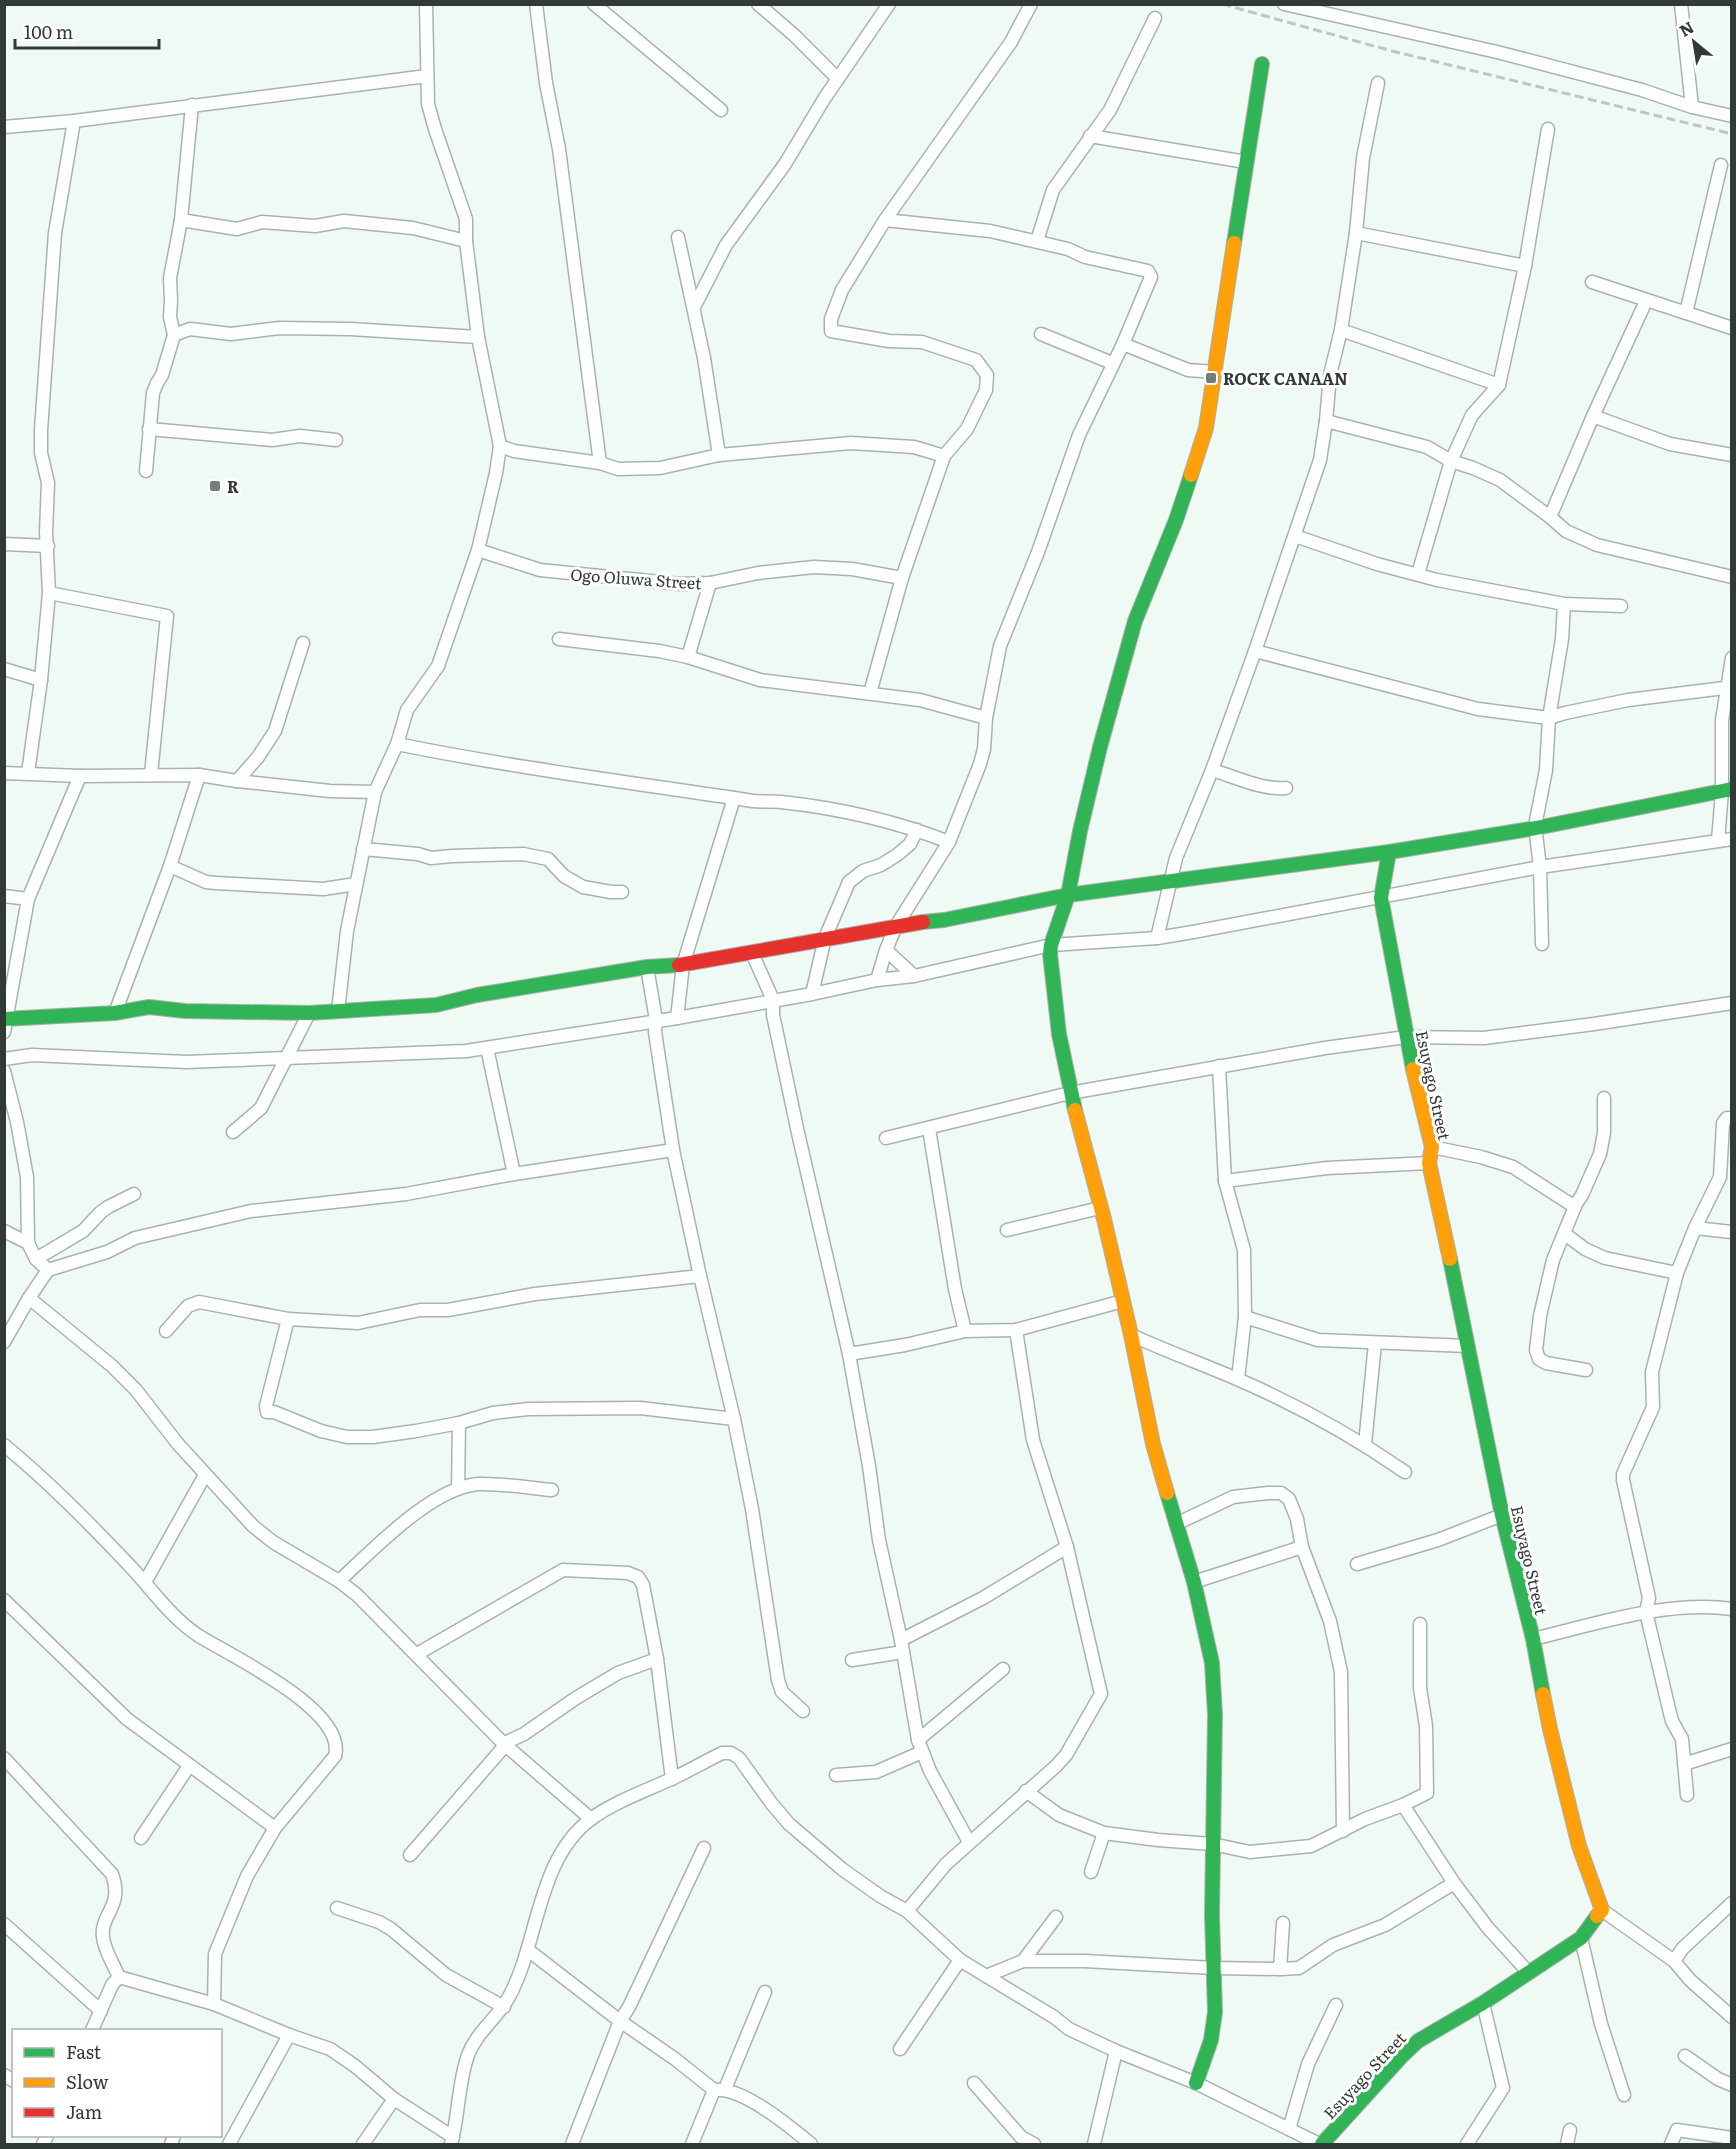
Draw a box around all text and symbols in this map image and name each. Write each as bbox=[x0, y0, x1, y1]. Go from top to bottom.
scale bar bbox=[15, 12, 159, 50]
north arrow bbox=[1664, 12, 1724, 72]
text: N bbox=[1674, 14, 1698, 42]
text: 100 m bbox=[24, 18, 73, 45]
place label: ROCK CANAAN bbox=[1223, 366, 1348, 390]
marker: ROCK CANAAN bbox=[1204, 371, 1218, 385]
place label: R bbox=[227, 474, 239, 498]
marker: R bbox=[208, 479, 222, 493]
street label: Ogo Oluwa Street bbox=[570, 561, 703, 595]
street label: Esuyago Street bbox=[1411, 1028, 1457, 1143]
street label: Esuyago Street bbox=[1506, 1503, 1554, 1618]
street label: Esuyago Street bbox=[1317, 2026, 1411, 2124]
legend bbox=[12, 2029, 222, 2137]
text: Fast bbox=[66, 2038, 102, 2065]
text: Slow bbox=[66, 2068, 109, 2095]
text: Jam bbox=[66, 2098, 102, 2125]

